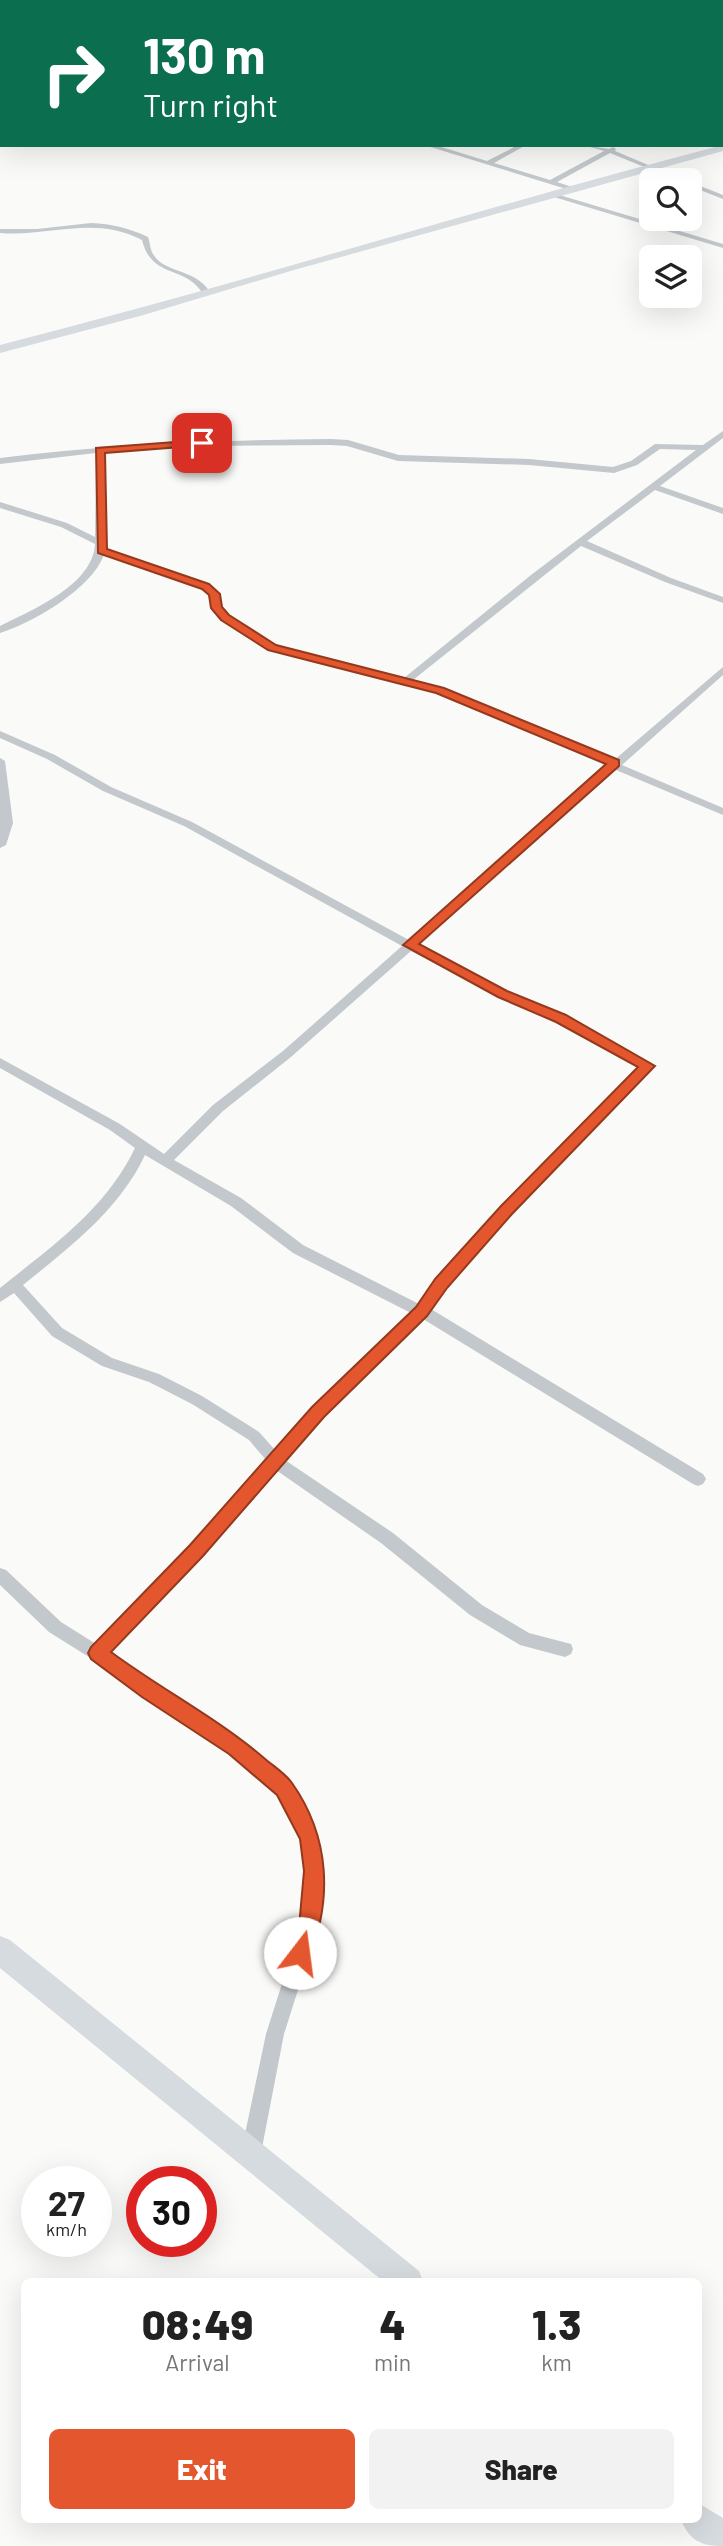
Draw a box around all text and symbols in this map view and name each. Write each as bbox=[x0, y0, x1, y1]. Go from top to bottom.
text: 130 m bbox=[143, 25, 265, 84]
icon: right bbox=[28, 28, 119, 119]
text: Turn right bbox=[143, 85, 278, 123]
map controls bbox=[639, 168, 702, 308]
button: search bbox=[639, 168, 702, 231]
button: layers bbox=[639, 245, 702, 308]
pin bbox=[172, 413, 232, 473]
icon: arrive bbox=[183, 424, 221, 462]
position arrow bbox=[263, 1916, 337, 1990]
speed limit sign: 30 bbox=[126, 2166, 217, 2257]
text: 27 bbox=[48, 2181, 85, 2223]
text: km/h bbox=[46, 2218, 87, 2240]
text: 08:49 bbox=[142, 2298, 253, 2348]
text: 4 bbox=[379, 2298, 406, 2348]
text: 1.3 bbox=[532, 2298, 581, 2348]
text: Arrival bbox=[165, 2348, 230, 2376]
text: min bbox=[374, 2348, 411, 2376]
text: km bbox=[541, 2348, 572, 2376]
button: Exit bbox=[49, 2429, 355, 2509]
button: Share bbox=[369, 2429, 674, 2509]

